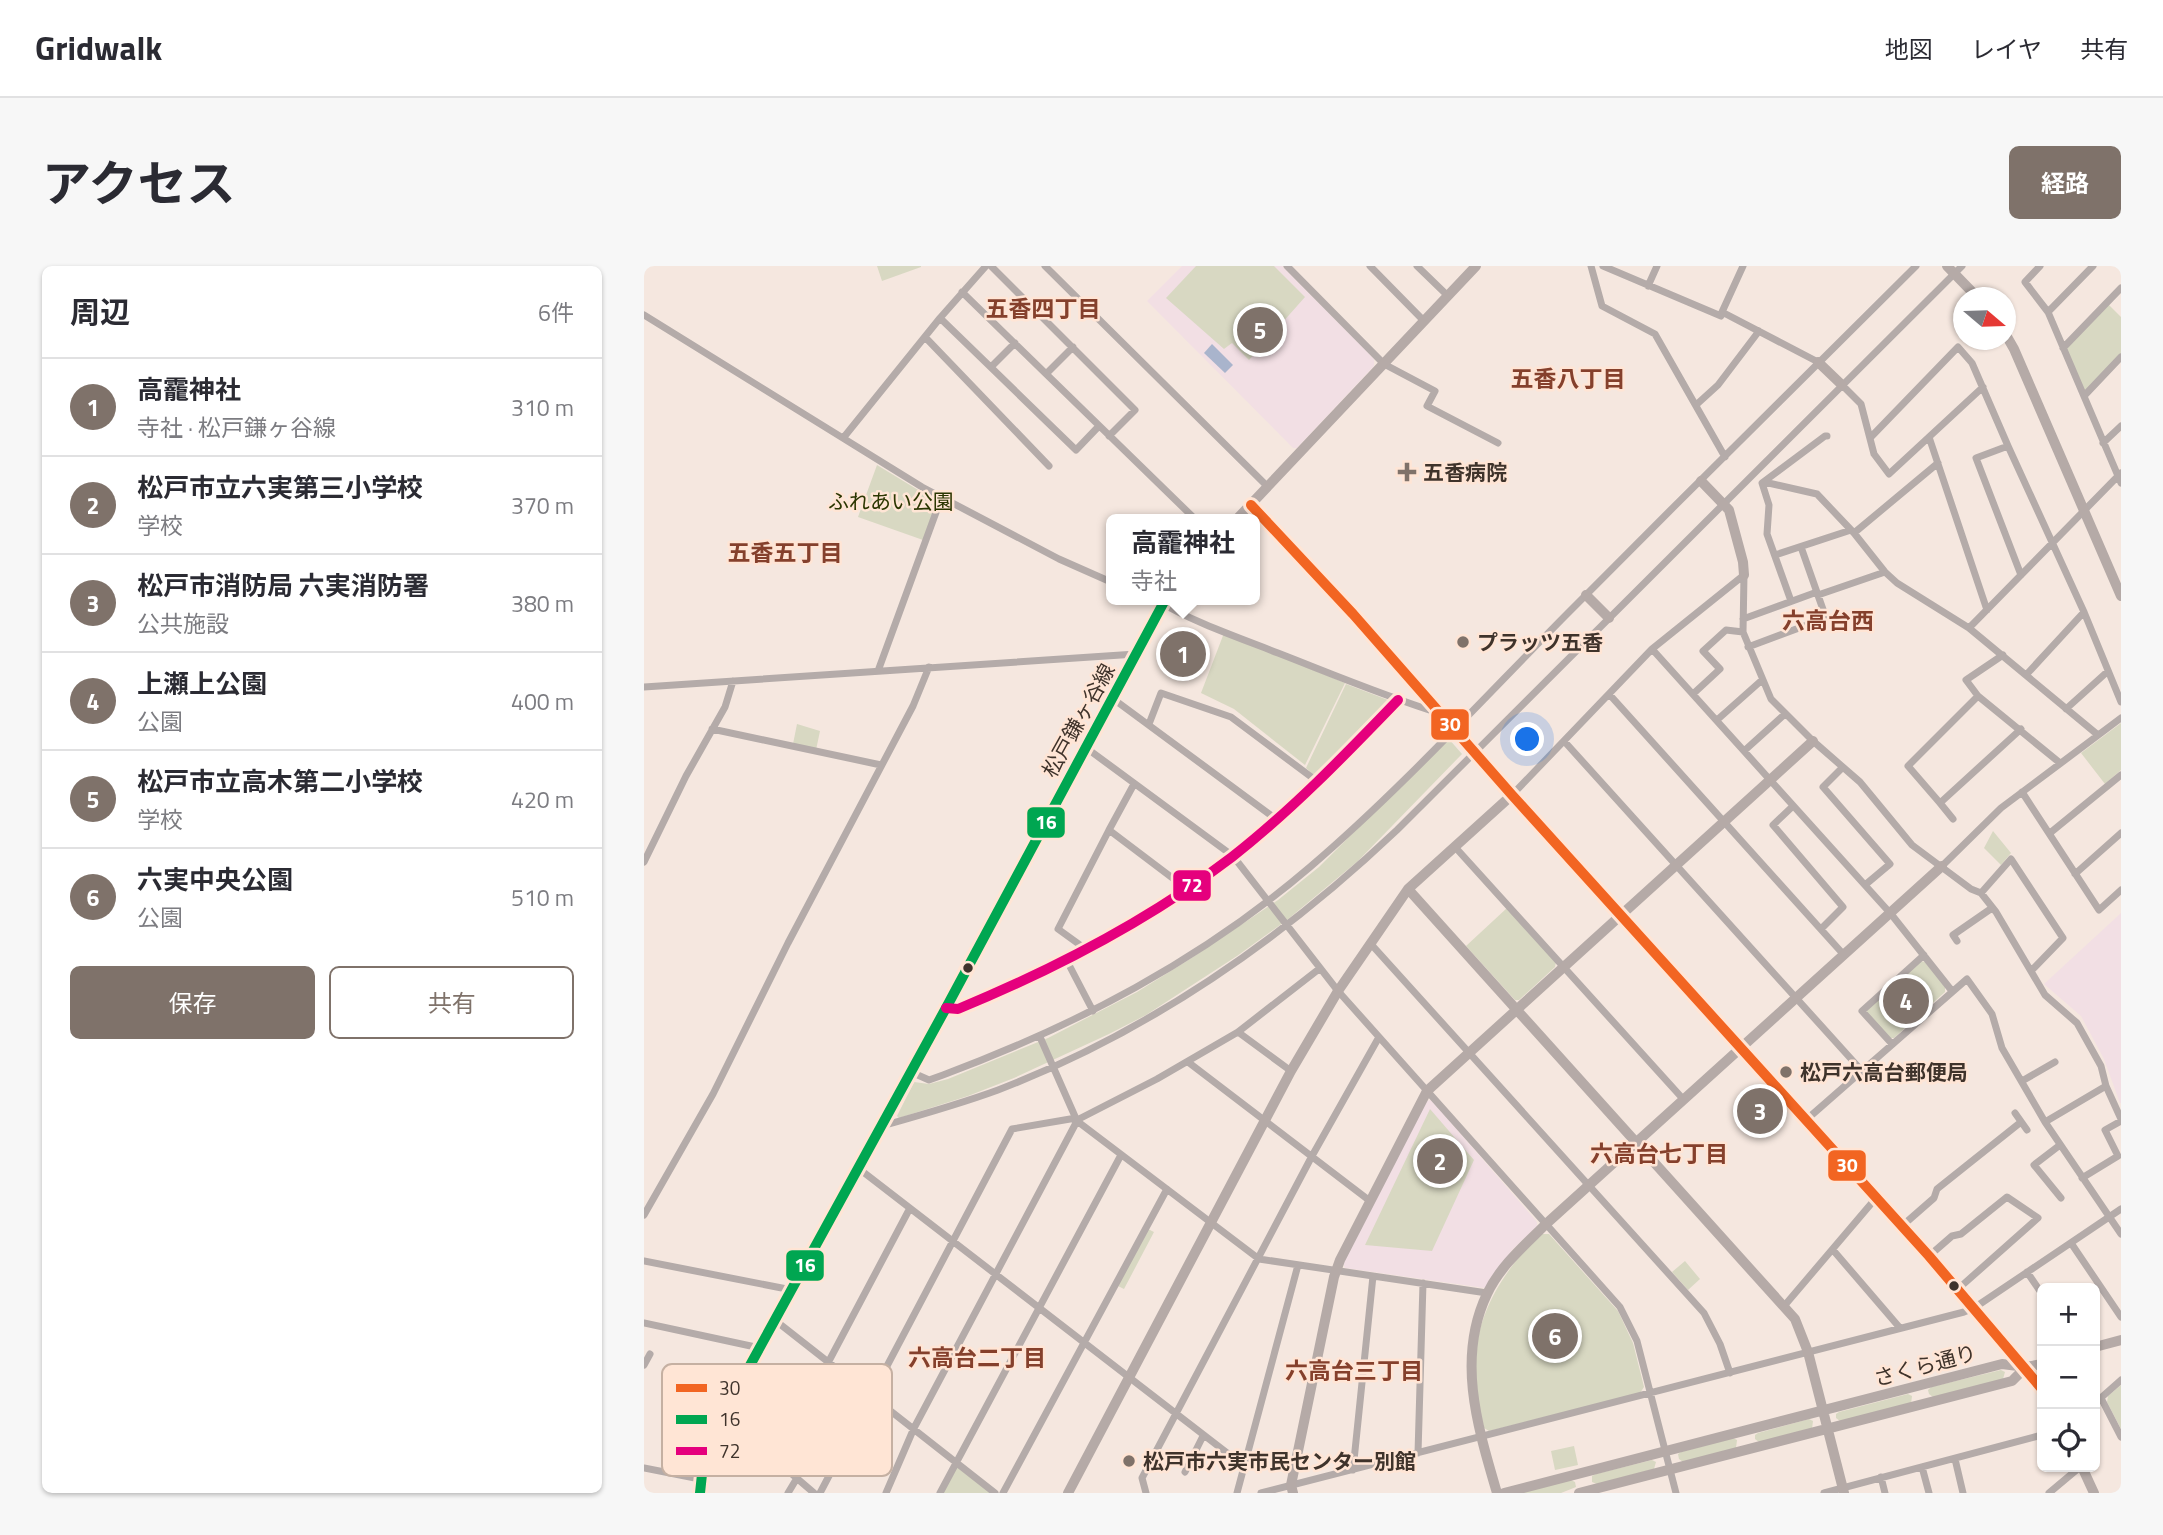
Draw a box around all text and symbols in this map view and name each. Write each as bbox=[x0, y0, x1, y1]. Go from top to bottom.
text: Gridwalk bbox=[35, 23, 162, 73]
text: 地図 bbox=[1885, 31, 1933, 67]
text: レイヤ bbox=[1971, 31, 2042, 67]
text: 共有 bbox=[2080, 31, 2128, 67]
text: アクセス bbox=[42, 145, 236, 220]
button: 経路 bbox=[2009, 146, 2121, 219]
north arrow bbox=[1953, 287, 2016, 350]
text: 周辺 bbox=[70, 289, 130, 335]
district label: 五香四丁目 bbox=[986, 291, 1101, 326]
text: 6件 bbox=[538, 295, 574, 330]
pin: 5 bbox=[1237, 304, 1283, 356]
district label: 五香八丁目 bbox=[1511, 361, 1626, 396]
text: 高靇神社 bbox=[137, 370, 241, 409]
text: 1 bbox=[87, 390, 99, 425]
text: 310 m bbox=[511, 390, 574, 425]
text: 寺社 · 松戸鎌ヶ谷線 bbox=[137, 410, 336, 445]
place label: 五香病院 bbox=[1423, 456, 1507, 488]
marker: 五香病院 bbox=[1397, 462, 1417, 482]
text: 松戸市立六実第三小学校 bbox=[137, 468, 423, 507]
park label: ふれあい公園 bbox=[828, 485, 954, 517]
text: 2 bbox=[87, 488, 99, 523]
text: 370 m bbox=[511, 488, 574, 523]
text: 学校 bbox=[137, 508, 183, 543]
popup bbox=[1106, 514, 1260, 605]
text: 高靇神社 bbox=[1131, 523, 1235, 562]
district label: 五香五丁目 bbox=[728, 535, 843, 570]
text: 寺社 bbox=[1131, 563, 1177, 598]
text: 松戸市消防局 六実消防署 bbox=[137, 566, 429, 605]
text: 3 bbox=[87, 586, 99, 621]
text: 380 m bbox=[511, 586, 574, 621]
district label: 六高台西 bbox=[1782, 603, 1874, 638]
text: 公共施設 bbox=[137, 606, 229, 641]
place label: プラッツ五香 bbox=[1477, 626, 1603, 658]
pin: 1 bbox=[1160, 628, 1206, 680]
marker: プラッツ五香 bbox=[1455, 634, 1471, 650]
street label: 松戸鎌ヶ谷線 bbox=[1033, 657, 1123, 783]
text: 上瀬上公園 bbox=[137, 664, 267, 703]
text: 4 bbox=[87, 684, 99, 719]
text: 400 m bbox=[511, 684, 574, 719]
text: 公園 bbox=[137, 704, 183, 739]
line badge: 30 bbox=[1430, 708, 1470, 741]
text: 30 bbox=[1439, 709, 1461, 738]
your location bbox=[1510, 722, 1544, 756]
text: 松戸市立高木第二小学校 bbox=[137, 762, 423, 801]
text: 5 bbox=[87, 782, 99, 817]
text: 420 m bbox=[511, 782, 574, 817]
text: 学校 bbox=[137, 802, 183, 837]
line badge: 16 bbox=[1026, 806, 1066, 839]
text: 16 bbox=[1035, 807, 1057, 836]
text: 六実中央公園 bbox=[137, 860, 293, 899]
line badge: 72 bbox=[1172, 869, 1212, 902]
text: 72 bbox=[1181, 870, 1203, 899]
text: 6 bbox=[87, 880, 99, 915]
text: 510 m bbox=[511, 880, 574, 915]
text: 公園 bbox=[137, 900, 183, 935]
unlabelled marker bbox=[961, 961, 975, 975]
button: 保存 bbox=[70, 966, 315, 1039]
button: 共有 bbox=[329, 966, 574, 1039]
pin: 4 bbox=[1883, 975, 1929, 1027]
place label: 松戸六高台郵便局 bbox=[1800, 1056, 1968, 1088]
marker: 松戸六高台郵便局 bbox=[1778, 1064, 1794, 1080]
pin: 3 bbox=[1737, 1085, 1783, 1137]
pin: 2 bbox=[1417, 1135, 1463, 1187]
district label: 六高台七丁目 bbox=[1590, 1136, 1728, 1171]
line badge: 30 bbox=[1827, 1149, 1867, 1182]
text: 30 bbox=[1836, 1150, 1858, 1179]
line badge: 16 bbox=[785, 1249, 825, 1282]
text: 16 bbox=[794, 1250, 816, 1279]
unlabelled marker bbox=[1947, 1279, 1961, 1293]
map controls bbox=[2037, 1283, 2100, 1472]
button: + bbox=[2037, 1283, 2100, 1346]
pin: 6 bbox=[1532, 1310, 1578, 1362]
street label: さくら通り bbox=[1870, 1336, 1980, 1394]
district label: 六高台二丁目 bbox=[908, 1340, 1046, 1375]
button: − bbox=[2037, 1346, 2100, 1409]
district label: 六高台三丁目 bbox=[1285, 1353, 1423, 1388]
legend bbox=[662, 1364, 892, 1476]
text: 30 bbox=[719, 1373, 740, 1402]
text: 16 bbox=[719, 1404, 740, 1433]
button: locate bbox=[2037, 1409, 2100, 1472]
text: 72 bbox=[719, 1436, 740, 1465]
place label: 松戸市六実市民センター別館 bbox=[1143, 1445, 1416, 1477]
marker: 松戸市六実市民センター別館 bbox=[1121, 1453, 1137, 1469]

